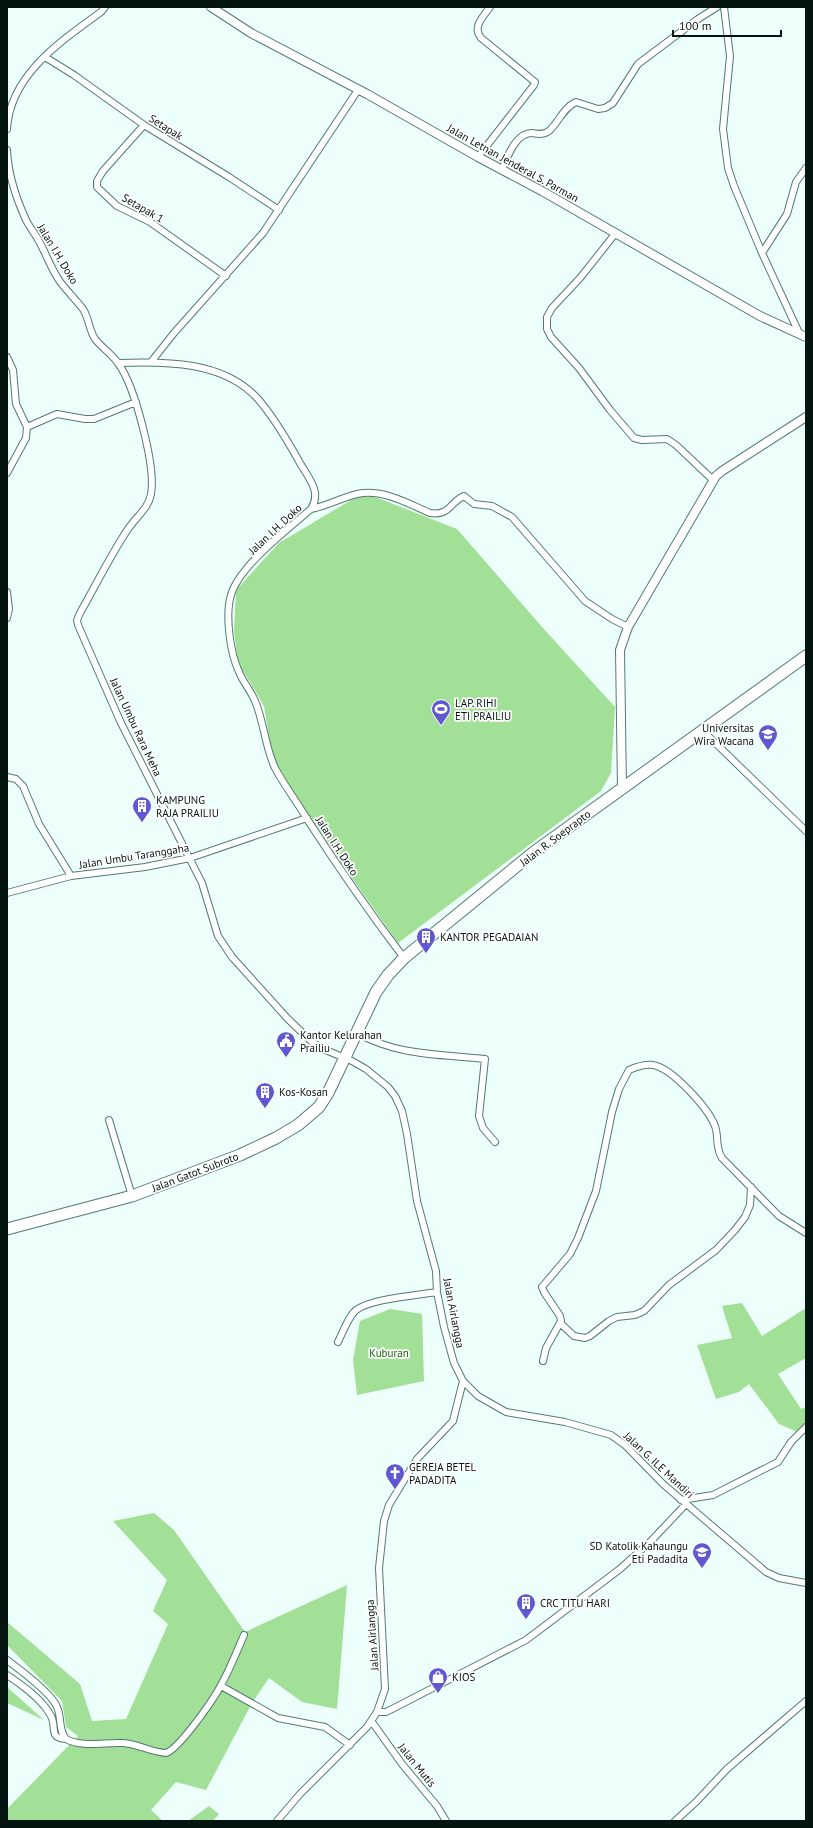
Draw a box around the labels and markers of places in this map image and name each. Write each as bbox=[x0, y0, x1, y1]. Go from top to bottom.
place label: LAP. RIHI ETI PRAILIU bbox=[455, 696, 511, 723]
sports icon: LAP. RIHI ETI PRAILIU bbox=[430, 698, 452, 726]
place label: Universitas Wira Wacana bbox=[694, 721, 754, 748]
school or university icon: Universitas Wira Wacana bbox=[757, 723, 779, 751]
place label: KAMPUNG RAJA PRAILIU bbox=[156, 793, 219, 820]
building icon: KAMPUNG RAJA PRAILIU bbox=[131, 795, 153, 823]
building icon: KANTOR PEGADAIAN bbox=[415, 926, 437, 954]
place label: KANTOR PEGADAIAN bbox=[440, 930, 538, 944]
place label: Kantor Kelurahan Prailiu bbox=[300, 1028, 382, 1055]
public building icon: Kantor Kelurahan Prailiu bbox=[275, 1030, 297, 1058]
building icon: Kos-Kosan bbox=[254, 1081, 276, 1109]
place label: Kos-Kosan bbox=[279, 1085, 328, 1099]
place label: GEREJA BETEL PADADITA bbox=[409, 1460, 477, 1487]
church icon: GEREJA BETEL PADADITA bbox=[384, 1462, 406, 1490]
place label: SD Katolik Kahaungu Eti Padadita bbox=[590, 1539, 688, 1566]
school or university icon: SD Katolik Kahaungu Eti Padadita bbox=[691, 1541, 713, 1569]
building icon: CRC TITU HARI bbox=[515, 1592, 537, 1620]
place label: CRC TITU HARI bbox=[540, 1596, 610, 1610]
shop icon: KIOS bbox=[427, 1666, 449, 1694]
place label: KIOS bbox=[452, 1670, 475, 1684]

